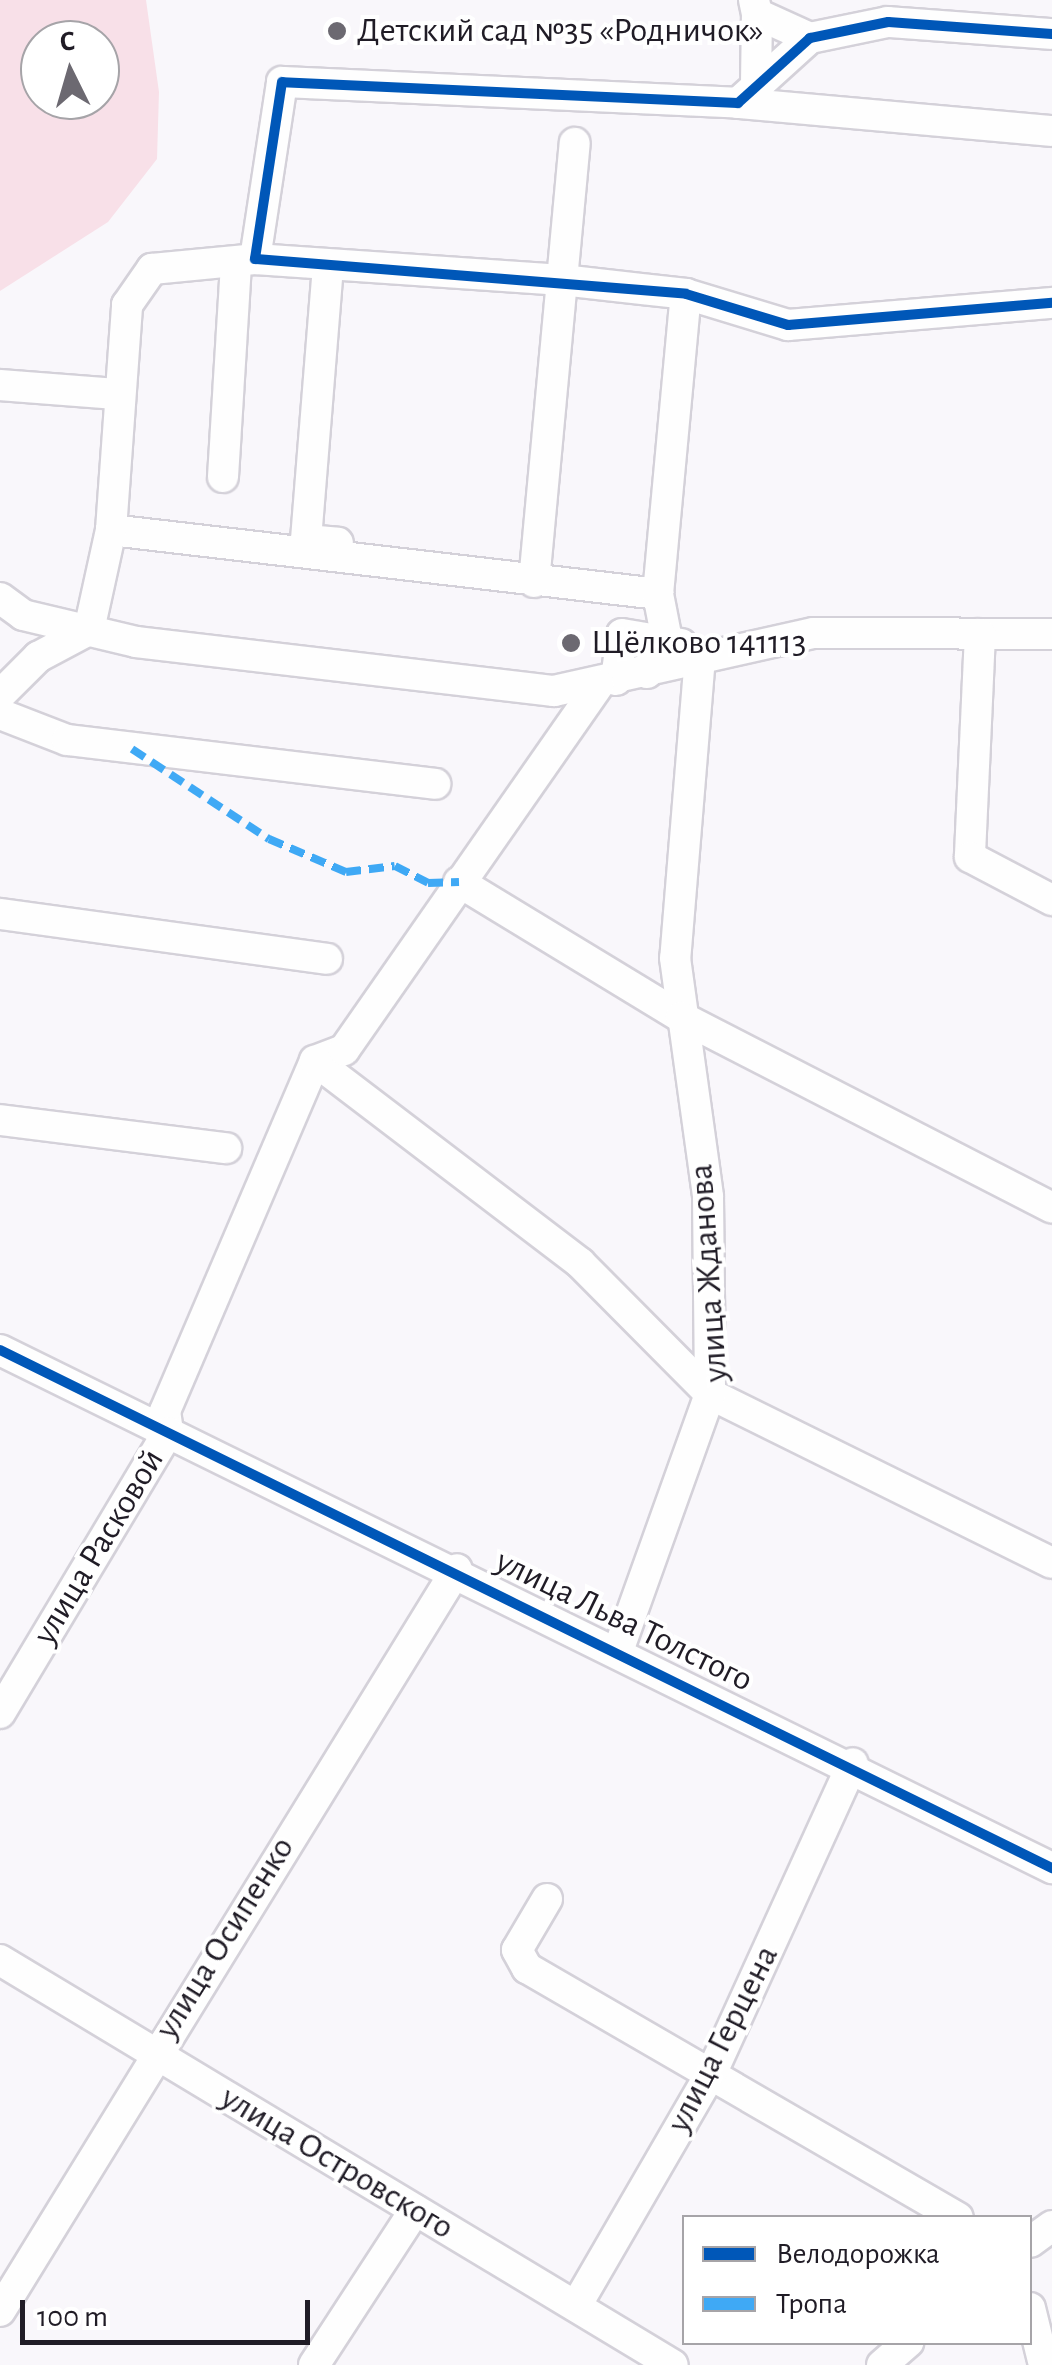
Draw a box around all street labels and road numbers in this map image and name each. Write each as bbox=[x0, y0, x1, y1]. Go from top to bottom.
street label: улица Жданова bbox=[680, 1162, 738, 1384]
street label: улица Расковой bbox=[24, 1442, 174, 1652]
street label: улица Льва Толстого bbox=[489, 1541, 759, 1701]
street label: улица Осипенко bbox=[146, 1829, 304, 2047]
street label: улица Герцена bbox=[658, 1939, 788, 2139]
street label: улица Островского bbox=[213, 2077, 461, 2249]

